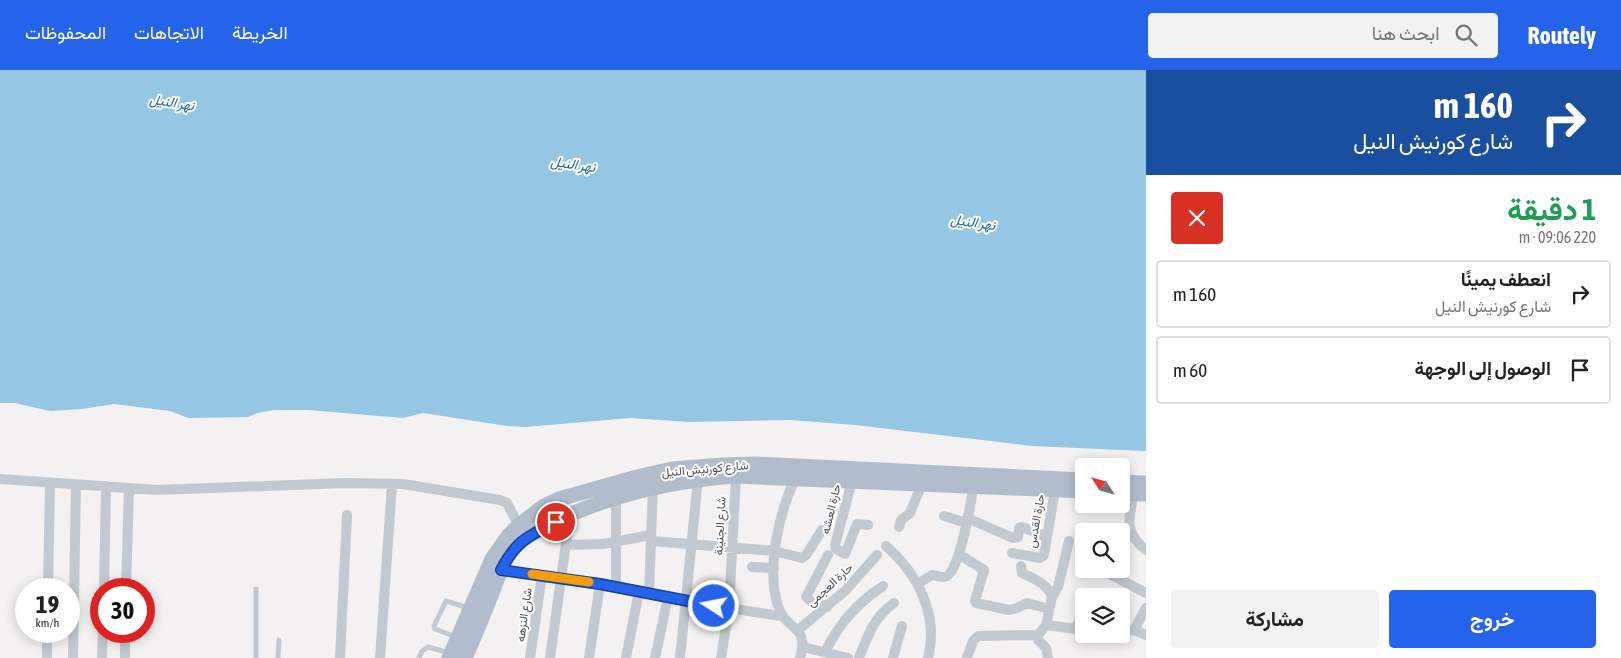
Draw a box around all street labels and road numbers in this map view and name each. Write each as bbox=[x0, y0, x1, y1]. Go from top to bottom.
street label: شارع كورنيش النيل bbox=[661, 458, 749, 482]
street label: حارة العشه bbox=[818, 483, 845, 536]
street label: حارة القدس bbox=[1024, 493, 1049, 549]
street label: شارع الجنينة bbox=[711, 496, 731, 556]
street label: حارة العجمى bbox=[804, 560, 857, 611]
street label: شارع النزهه bbox=[513, 587, 537, 643]

